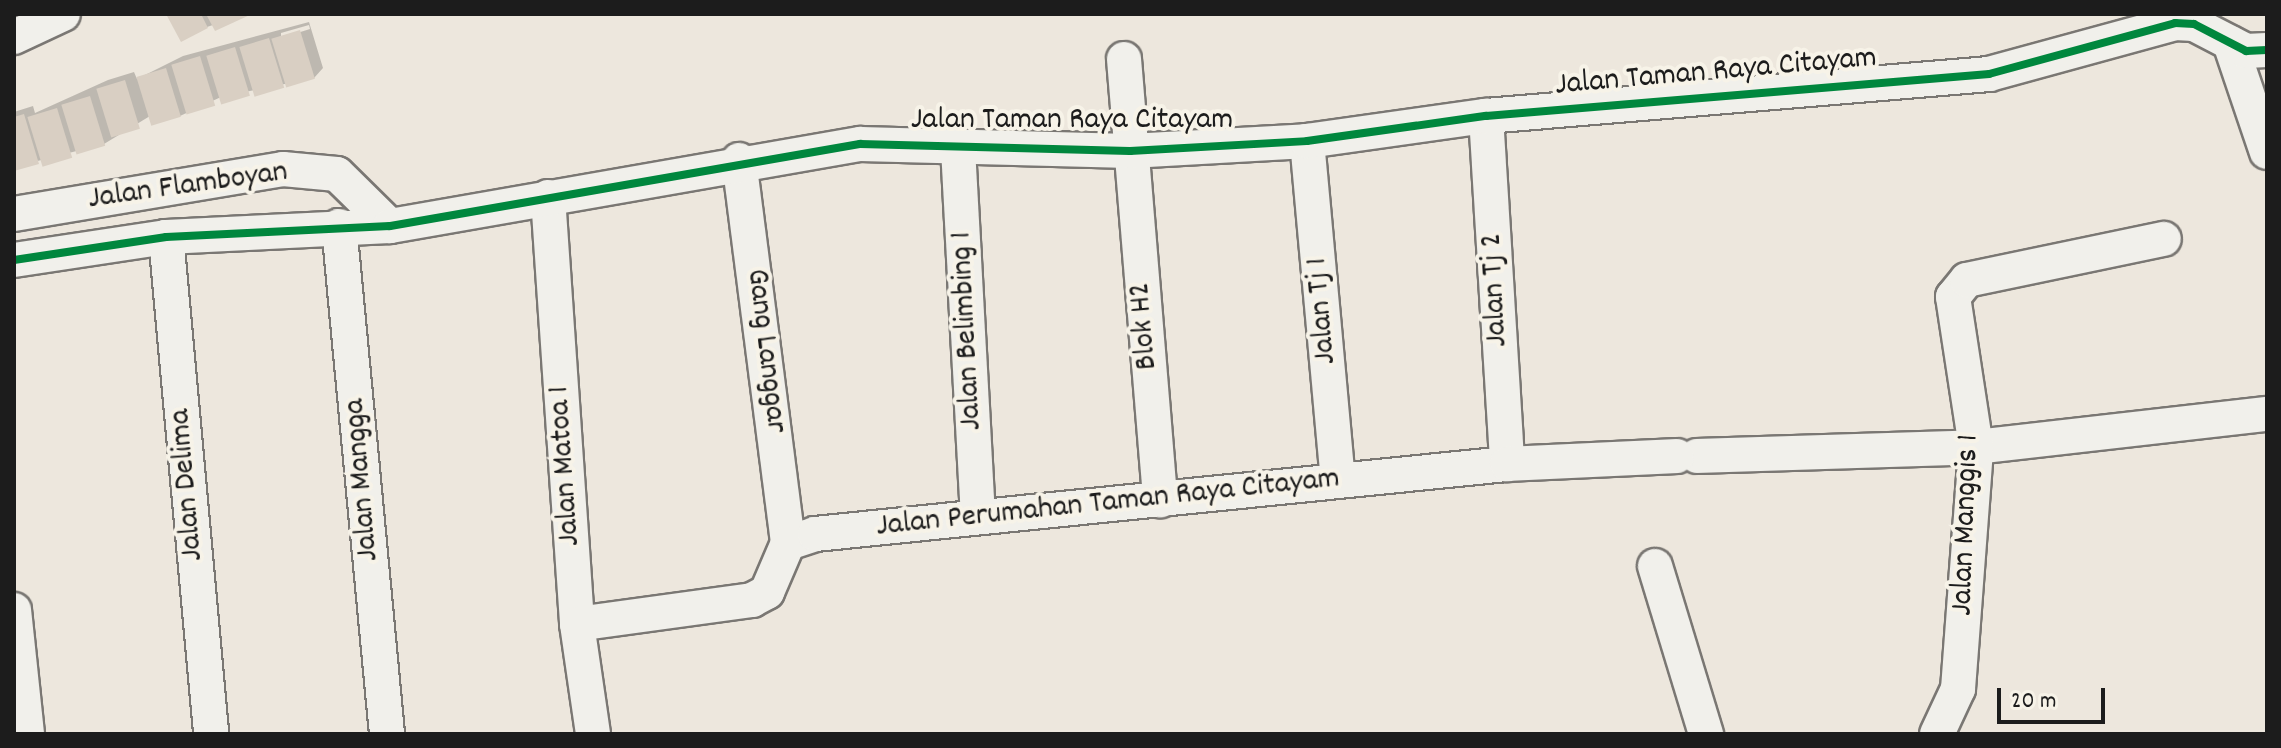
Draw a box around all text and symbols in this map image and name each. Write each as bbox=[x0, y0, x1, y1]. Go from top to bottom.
street label: Jalan Taman Raya Citayam bbox=[1554, 40, 1878, 106]
street label: Jalan Taman Raya Citayam bbox=[911, 102, 1233, 140]
street label: Jalan Flamboyan bbox=[86, 154, 290, 220]
street label: Jalan Belimbing 1 bbox=[944, 231, 992, 431]
street label: Jalan Tj 2 bbox=[1474, 232, 1518, 348]
street label: Jalan Tj 1 bbox=[1299, 256, 1347, 366]
street label: Gang Langgar bbox=[736, 267, 794, 435]
street label: Blok H2 bbox=[1122, 281, 1168, 371]
street label: Jalan Matoa 1 bbox=[541, 385, 591, 547]
street label: Jalan Mangga bbox=[337, 397, 389, 563]
street label: Jalan Delima bbox=[162, 407, 214, 563]
street label: Jalan Manggis 1 bbox=[1945, 434, 1989, 616]
street label: Jalan Perumahan Taman Raya Citayam bbox=[874, 461, 1342, 547]
scale bar bbox=[2001, 672, 2109, 722]
text: 20 m bbox=[2011, 685, 2057, 719]

